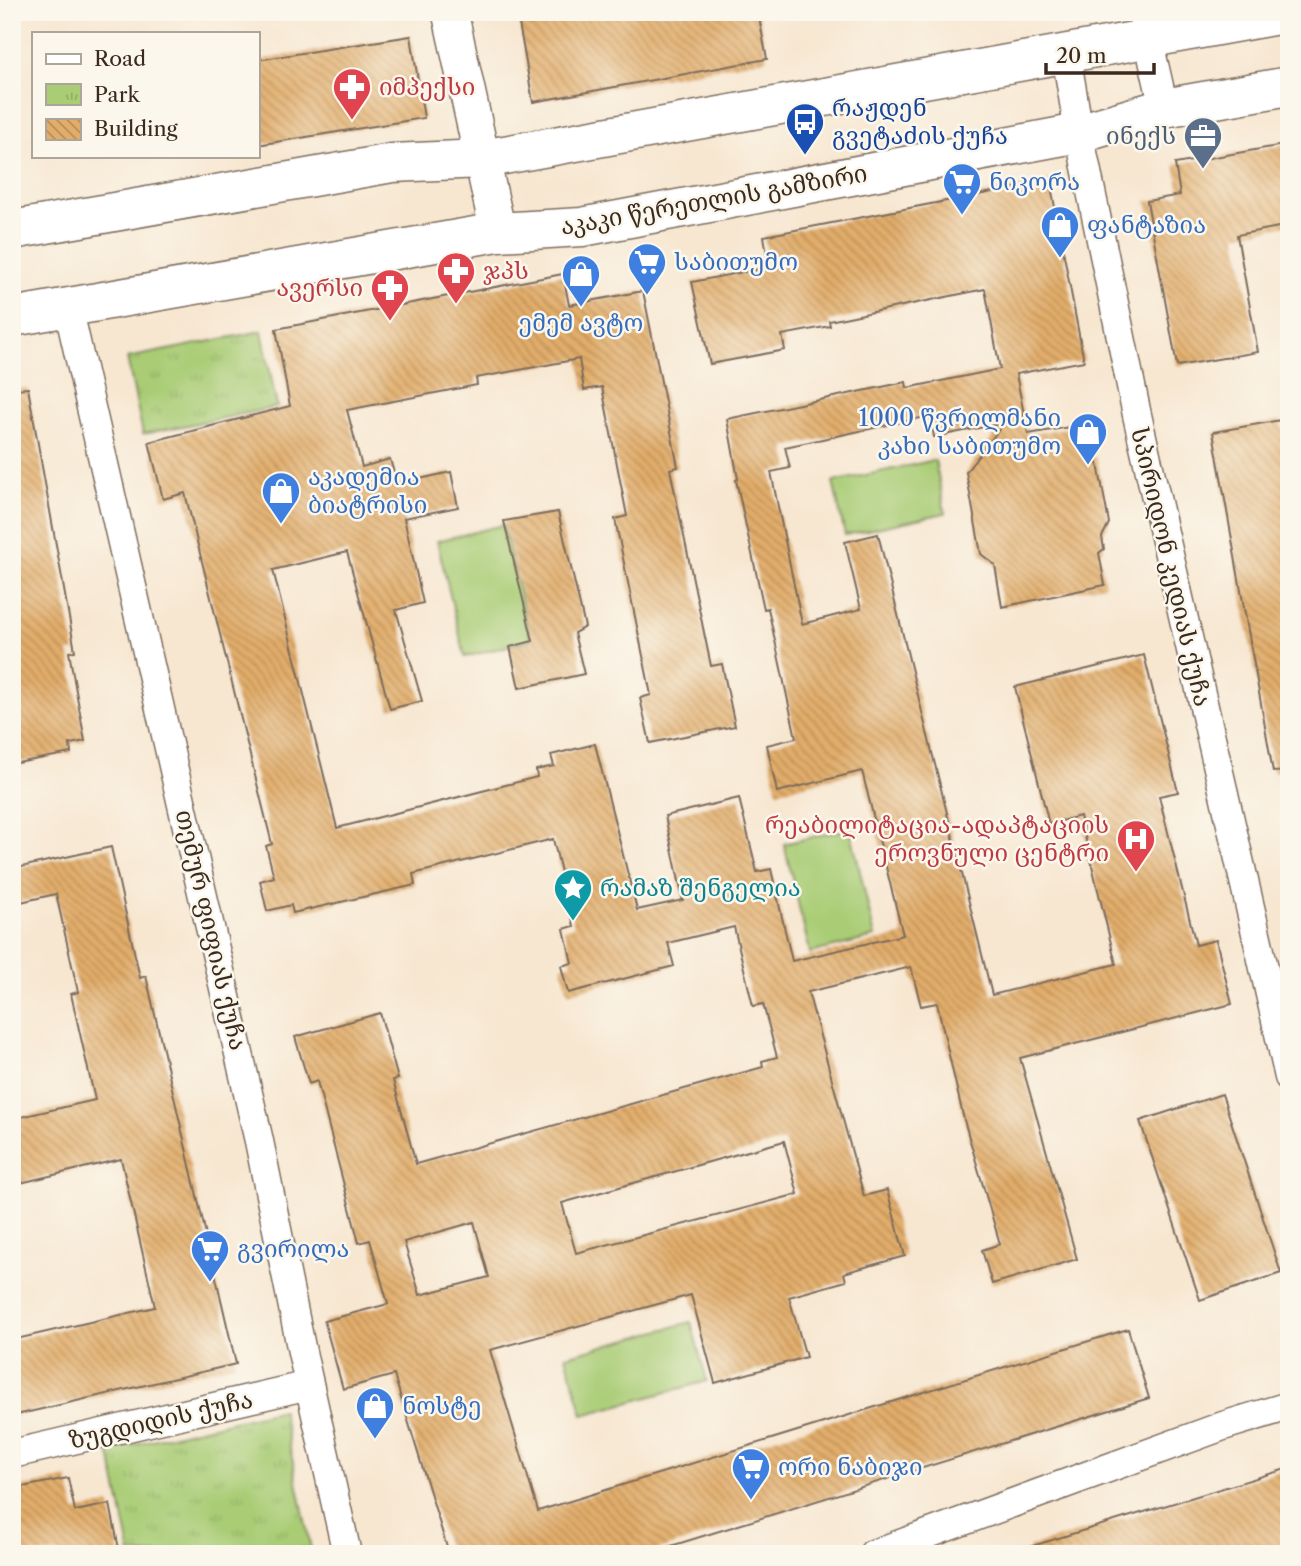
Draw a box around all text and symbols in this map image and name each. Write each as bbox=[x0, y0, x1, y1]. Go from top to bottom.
legend bbox=[32, 32, 259, 158]
scale bar bbox=[1046, 32, 1154, 76]
text: 20 m bbox=[1056, 43, 1107, 68]
text: Road bbox=[94, 46, 146, 71]
pharmacy icon: იმპექსი bbox=[331, 66, 373, 121]
place label: იმპექსი bbox=[379, 72, 475, 101]
text: Park bbox=[94, 82, 140, 107]
place label: რაჟდენ გვეტაძის ქუჩა bbox=[832, 93, 1008, 150]
bus stop icon: რაჟდენ გვეტაძის ქუჩა bbox=[784, 101, 826, 156]
office icon: ინექს bbox=[1182, 115, 1224, 170]
text: Building bbox=[94, 116, 179, 141]
place label: ინექს bbox=[1106, 121, 1176, 150]
street label: აკაკი წერეთლის გამზირი bbox=[558, 158, 870, 241]
supermarket icon: ნიკორა bbox=[941, 161, 983, 216]
place label: ნიკორა bbox=[989, 167, 1080, 196]
shop icon: ფანტაზია bbox=[1039, 204, 1081, 259]
place label: ფანტაზია bbox=[1087, 210, 1206, 239]
supermarket icon: საბითუმო bbox=[626, 241, 668, 296]
place label: საბითუმო bbox=[674, 247, 798, 276]
pharmacy icon: ჯპს bbox=[435, 250, 477, 305]
shop icon: ემემ ავტო bbox=[560, 253, 602, 308]
place label: ჯპს bbox=[483, 256, 529, 285]
pharmacy icon: ავერსი bbox=[369, 267, 411, 322]
place label: ავერსი bbox=[276, 273, 363, 302]
place label: ემემ ავტო bbox=[519, 308, 643, 337]
place label: 1000 წვრილმანი კახი საბითუმო bbox=[859, 403, 1061, 460]
shop icon: 1000 წვრილმანი კახი საბითუმო bbox=[1067, 411, 1109, 466]
street label: სპირიდონ კედიას ქუჩა bbox=[1125, 425, 1218, 709]
place label: აკადემია ბიატრისი bbox=[308, 462, 427, 519]
shop icon: აკადემია ბიატრისი bbox=[260, 470, 302, 525]
street label: თემურ ფიფიას ქუჩა bbox=[170, 807, 253, 1053]
place label: რეაბილიტაცია-ადაპტაციის ეროვნული ცენტრი bbox=[765, 810, 1109, 867]
hospital icon: რეაბილიტაცია-ადაპტაციის ეროვნული ცენტრი bbox=[1115, 818, 1157, 873]
place icon: რამაზ შენგელია bbox=[552, 867, 594, 922]
place label: რამაზ შენგელია bbox=[600, 873, 801, 902]
supermarket icon: გვირილა bbox=[189, 1228, 231, 1283]
place label: გვირილა bbox=[237, 1234, 349, 1263]
street label: ზუგდიდის ქუჩა bbox=[66, 1384, 255, 1455]
shop icon: ნოსტე bbox=[354, 1385, 396, 1440]
place label: ნოსტე bbox=[402, 1391, 482, 1420]
supermarket icon: ორი ნაბიჯი bbox=[730, 1446, 772, 1501]
place label: ორი ნაბიჯი bbox=[778, 1452, 923, 1481]

